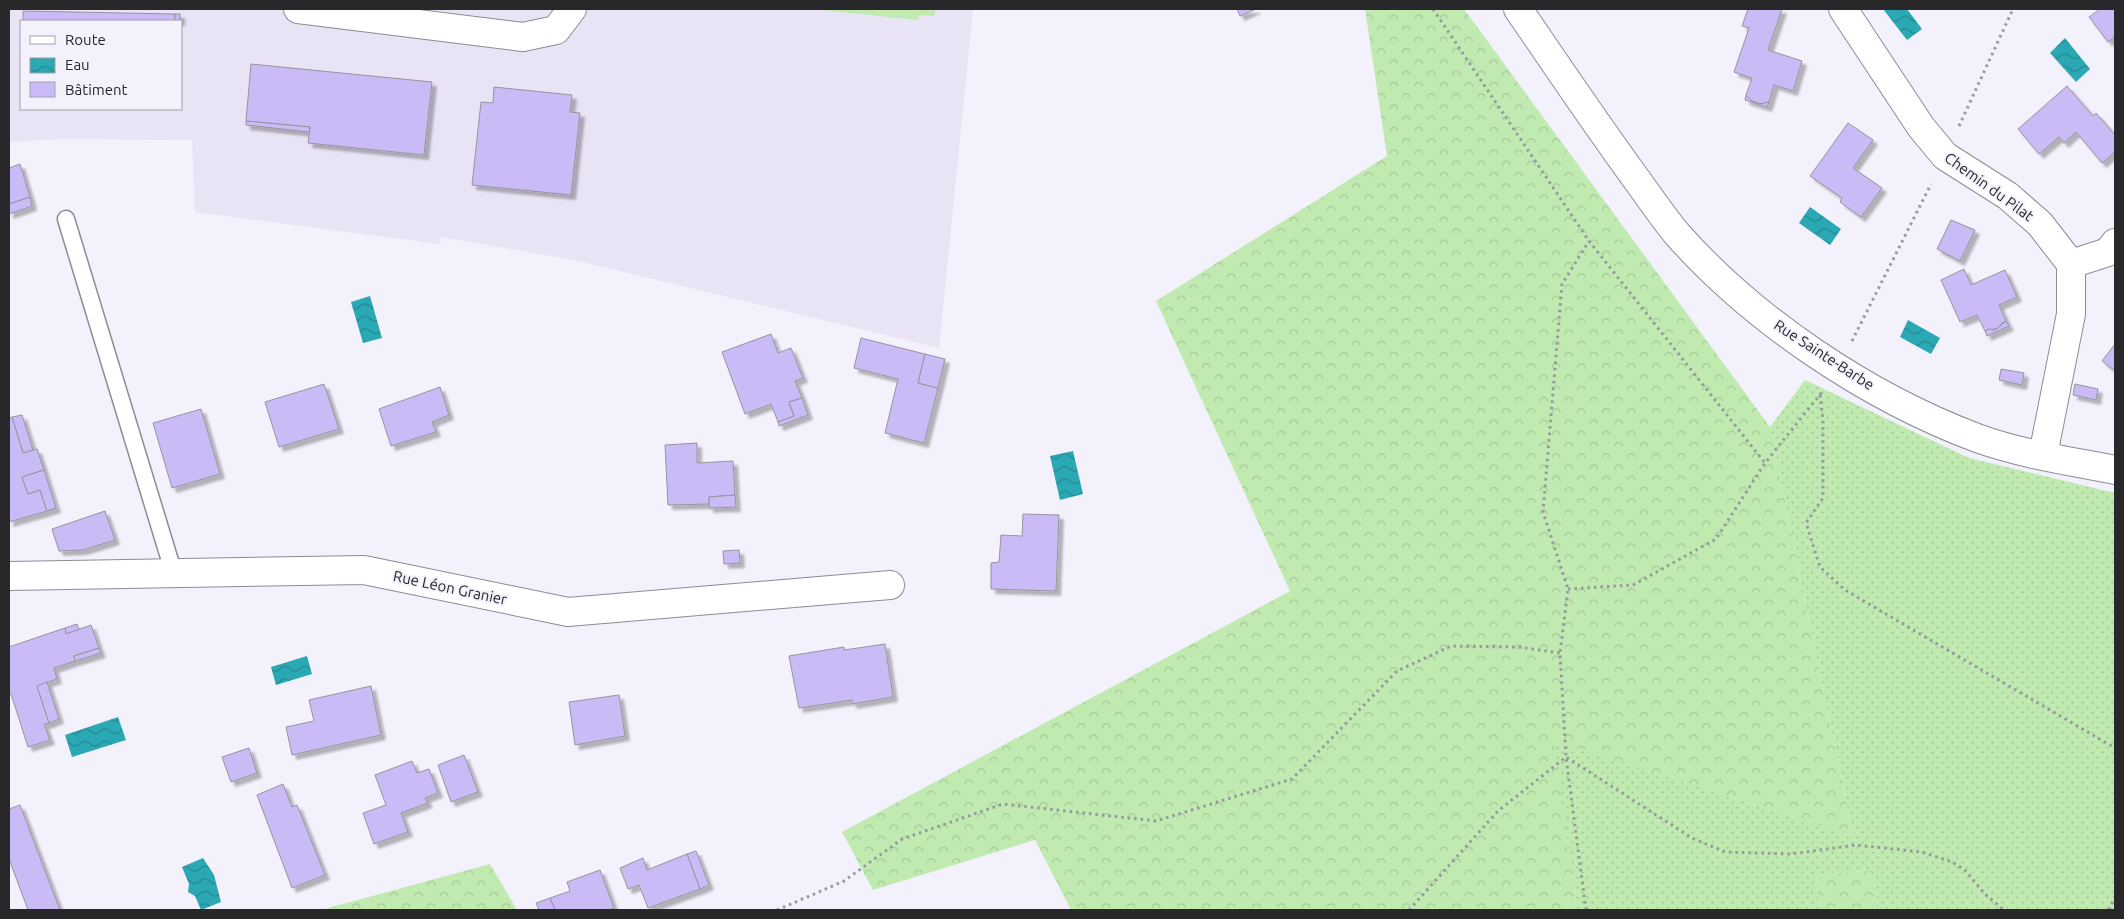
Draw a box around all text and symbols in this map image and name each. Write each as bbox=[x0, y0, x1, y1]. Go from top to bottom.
legend bbox=[20, 20, 182, 110]
text: Route bbox=[65, 31, 106, 48]
text: Eau bbox=[65, 56, 90, 73]
text: Bâtiment bbox=[65, 81, 128, 98]
street label: Chemin du Pilat bbox=[1942, 149, 2037, 225]
street label: Rue Sainte-Barbe bbox=[1771, 316, 1877, 393]
street label: Rue Léon Granier bbox=[392, 567, 509, 608]

